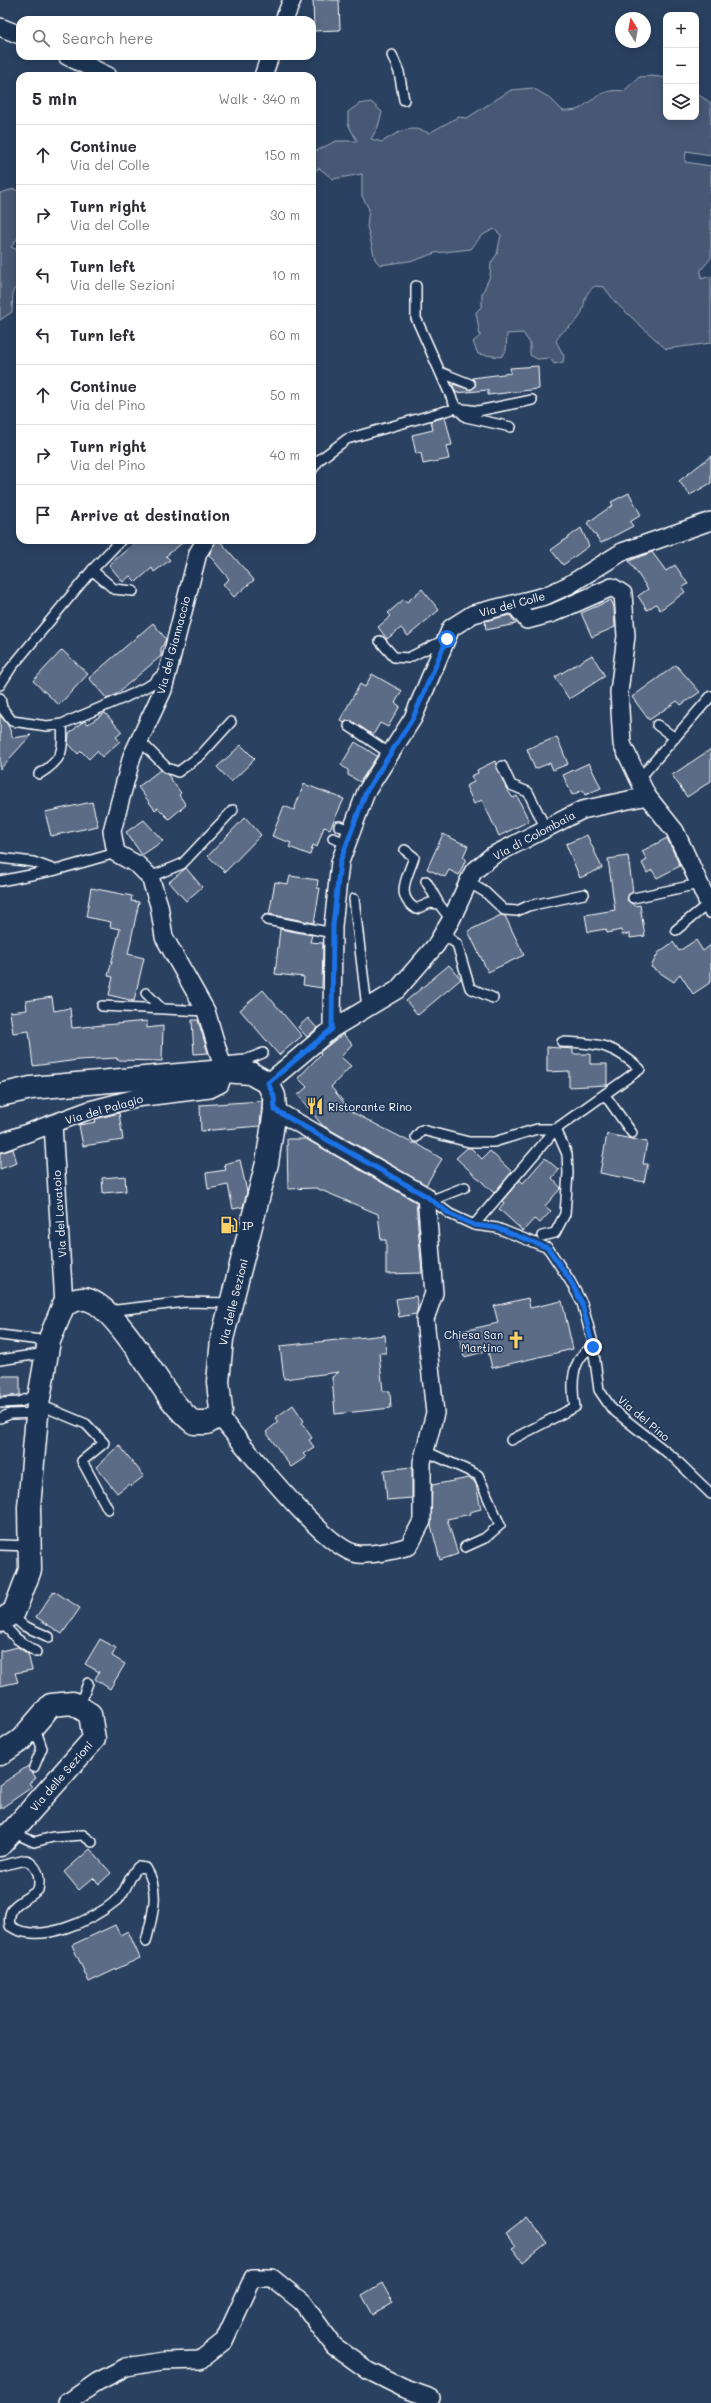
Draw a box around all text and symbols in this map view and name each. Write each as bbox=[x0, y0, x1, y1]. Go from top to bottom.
north arrow bbox=[615, 12, 651, 48]
map controls bbox=[663, 12, 699, 120]
button: + bbox=[663, 12, 699, 48]
search box bbox=[16, 16, 316, 60]
icon: search bbox=[30, 27, 52, 49]
text: Search here bbox=[62, 28, 153, 48]
button: − bbox=[663, 48, 699, 84]
button: layers bbox=[663, 84, 699, 120]
text: 5 min bbox=[32, 87, 77, 109]
text: Walk · 340 m bbox=[219, 90, 300, 107]
text: Continue bbox=[70, 136, 137, 156]
icon: ahead bbox=[32, 144, 54, 166]
text: 150 m bbox=[264, 146, 300, 163]
text: Via del Colle bbox=[70, 156, 150, 173]
text: Turn right bbox=[70, 196, 147, 216]
icon: right bbox=[32, 204, 54, 226]
text: 30 m bbox=[270, 206, 300, 223]
text: Via del Colle bbox=[70, 216, 150, 233]
text: Turn left bbox=[70, 256, 135, 276]
icon: left bbox=[32, 264, 54, 286]
text: 10 m bbox=[272, 266, 300, 283]
text: Via delle Sezioni bbox=[70, 276, 175, 293]
icon: left bbox=[32, 324, 54, 346]
text: Turn left bbox=[70, 325, 135, 345]
text: 60 m bbox=[270, 326, 300, 343]
text: Continue bbox=[70, 376, 137, 396]
icon: ahead bbox=[32, 384, 54, 406]
text: 50 m bbox=[270, 386, 300, 403]
text: Via del Pino bbox=[70, 396, 145, 413]
text: Turn right bbox=[70, 436, 147, 456]
icon: right bbox=[32, 444, 54, 466]
text: 40 m bbox=[270, 446, 300, 463]
text: Via del Pino bbox=[70, 456, 145, 473]
icon: arrive bbox=[32, 504, 54, 526]
text: Arrive at destination bbox=[70, 505, 230, 525]
street label: Via del Colle bbox=[477, 588, 547, 620]
street label: Via del Giannaccio bbox=[153, 594, 193, 696]
route start bbox=[438, 630, 456, 648]
street label: Via di Colombaia bbox=[490, 807, 578, 863]
street label: Via del Palagio bbox=[63, 1091, 145, 1127]
restaurant icon: Ristorante Rino bbox=[305, 1096, 325, 1116]
place label: Ristorante Rino bbox=[328, 1099, 412, 1114]
street label: Via del Lavatoio bbox=[48, 1169, 70, 1258]
fuel station icon: IP bbox=[219, 1215, 239, 1235]
place label: IP bbox=[242, 1218, 254, 1233]
street label: Via delle Sezioni bbox=[215, 1257, 251, 1347]
place label: Chiesa San Martino bbox=[444, 1327, 503, 1355]
church icon: Chiesa San Martino bbox=[506, 1330, 526, 1350]
route end bbox=[584, 1338, 602, 1356]
street label: Via del Pino bbox=[615, 1392, 674, 1444]
street label: Via delle Sezioni bbox=[26, 1738, 96, 1814]

